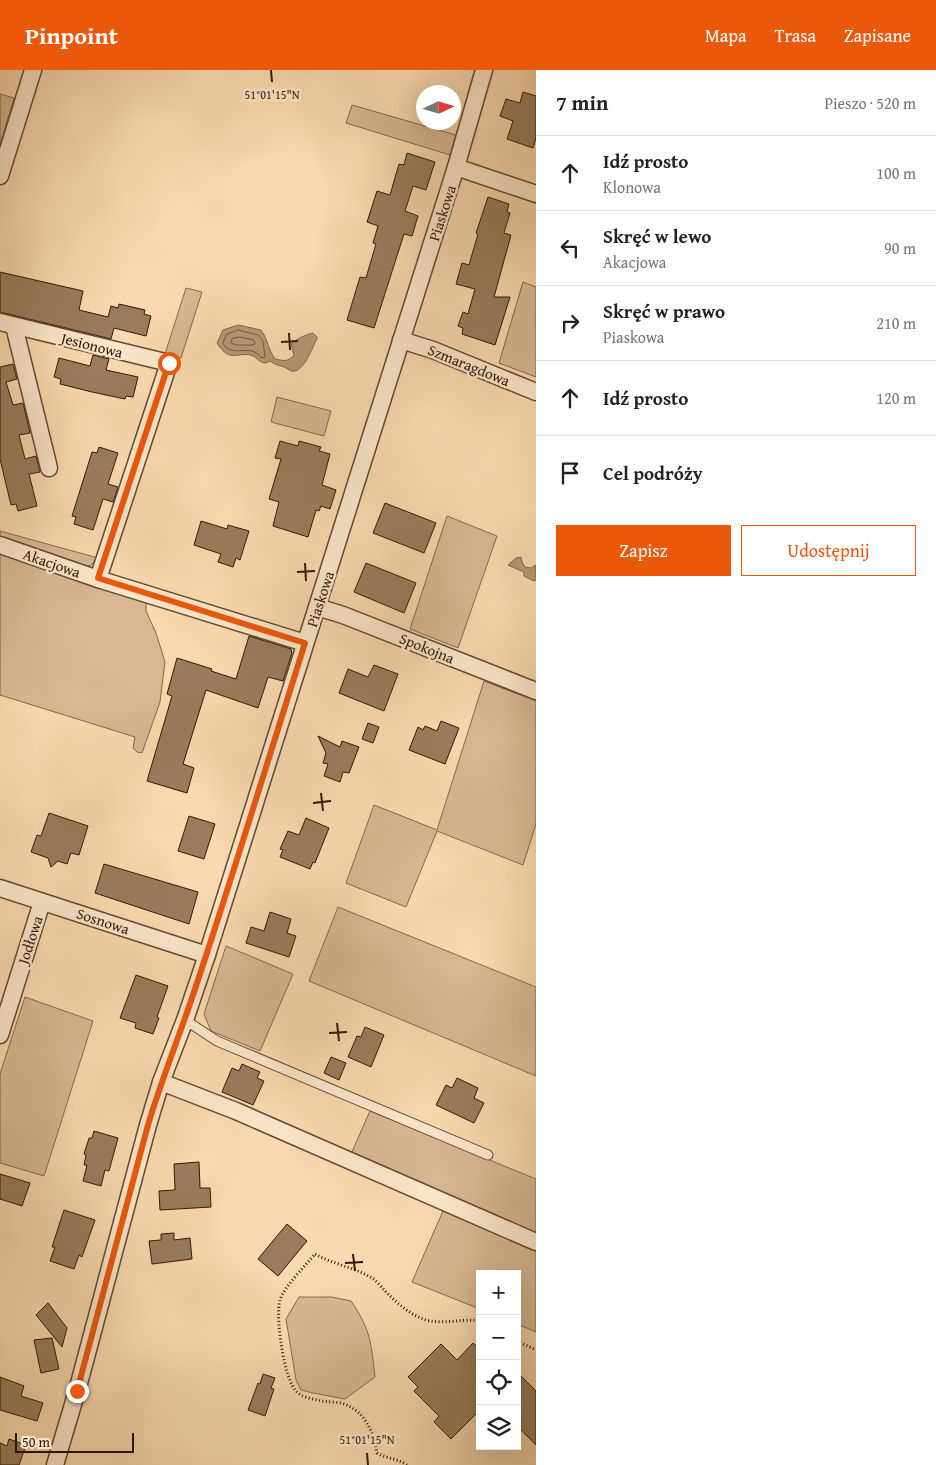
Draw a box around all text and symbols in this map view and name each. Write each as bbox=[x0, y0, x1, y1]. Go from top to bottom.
text: Pinpoint bbox=[25, 18, 118, 53]
text: Mapa bbox=[705, 22, 746, 49]
text: Trasa bbox=[774, 22, 816, 49]
text: Zapisane bbox=[844, 22, 911, 49]
north arrow bbox=[416, 85, 461, 130]
text: 51°01'15"N bbox=[244, 86, 300, 103]
text: 7 min bbox=[556, 87, 608, 118]
text: Pieszo · 520 m bbox=[824, 91, 916, 115]
text: Idź prosto bbox=[603, 147, 688, 175]
icon: ahead bbox=[556, 159, 584, 187]
text: 100 m bbox=[876, 161, 916, 185]
text: Klonowa bbox=[603, 175, 661, 199]
street label: Piaskowa bbox=[423, 182, 461, 244]
text: Skręć w lewo bbox=[603, 222, 711, 250]
icon: left bbox=[556, 234, 584, 262]
text: 90 m bbox=[884, 236, 916, 260]
text: Akacjowa bbox=[603, 250, 666, 274]
text: Skręć w prawo bbox=[603, 297, 725, 325]
icon: right bbox=[556, 309, 584, 337]
text: 210 m bbox=[876, 311, 916, 335]
text: Piaskowa bbox=[603, 325, 664, 349]
street label: Jesionowa bbox=[57, 327, 125, 363]
street label: Szmaragdowa bbox=[425, 339, 513, 391]
route start bbox=[158, 352, 181, 375]
icon: ahead bbox=[556, 384, 584, 412]
text: Idź prosto bbox=[603, 384, 688, 412]
text: 120 m bbox=[876, 386, 916, 410]
icon: arrive bbox=[556, 459, 584, 487]
text: Cel podróży bbox=[603, 459, 703, 487]
button: Zapisz bbox=[556, 525, 731, 576]
button: Udostępnij bbox=[741, 525, 916, 576]
street label: Akacjowa bbox=[20, 543, 84, 583]
street label: Piaskowa bbox=[301, 568, 339, 630]
street label: Spokojna bbox=[396, 627, 458, 669]
street label: Sosnowa bbox=[74, 903, 132, 939]
street label: Jodłowa bbox=[12, 913, 48, 969]
map controls bbox=[476, 1270, 521, 1450]
button: + bbox=[476, 1270, 521, 1315]
button: − bbox=[476, 1315, 521, 1360]
button: locate bbox=[476, 1360, 521, 1405]
route end bbox=[66, 1380, 89, 1403]
button: layers bbox=[476, 1405, 521, 1450]
scale bar bbox=[15, 1430, 134, 1453]
text: 51°01'15"N bbox=[339, 1431, 395, 1448]
text: 50 m bbox=[22, 1432, 50, 1452]

